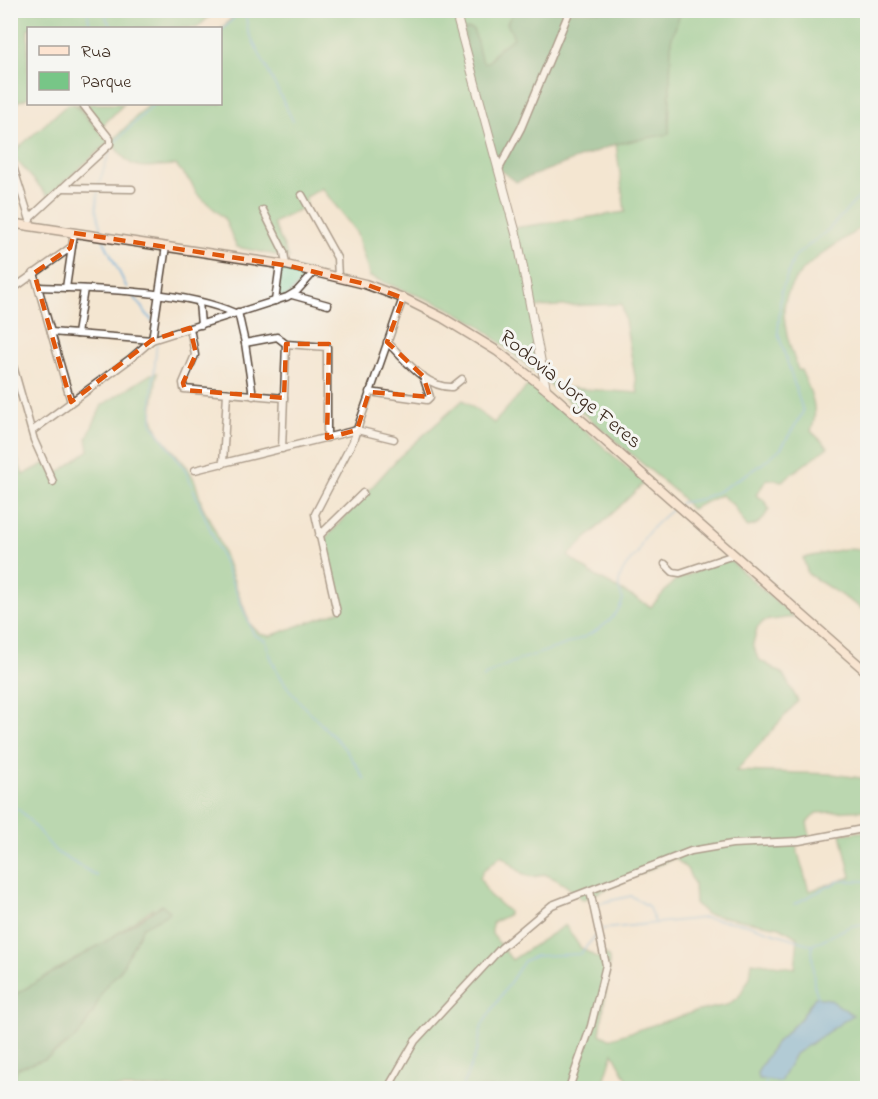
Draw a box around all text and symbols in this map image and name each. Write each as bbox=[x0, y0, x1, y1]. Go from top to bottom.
legend bbox=[27, 27, 222, 105]
text: Rua bbox=[81, 40, 111, 66]
text: Parque bbox=[81, 70, 132, 96]
street label: Rodovia Jorge Feres bbox=[491, 323, 647, 458]

